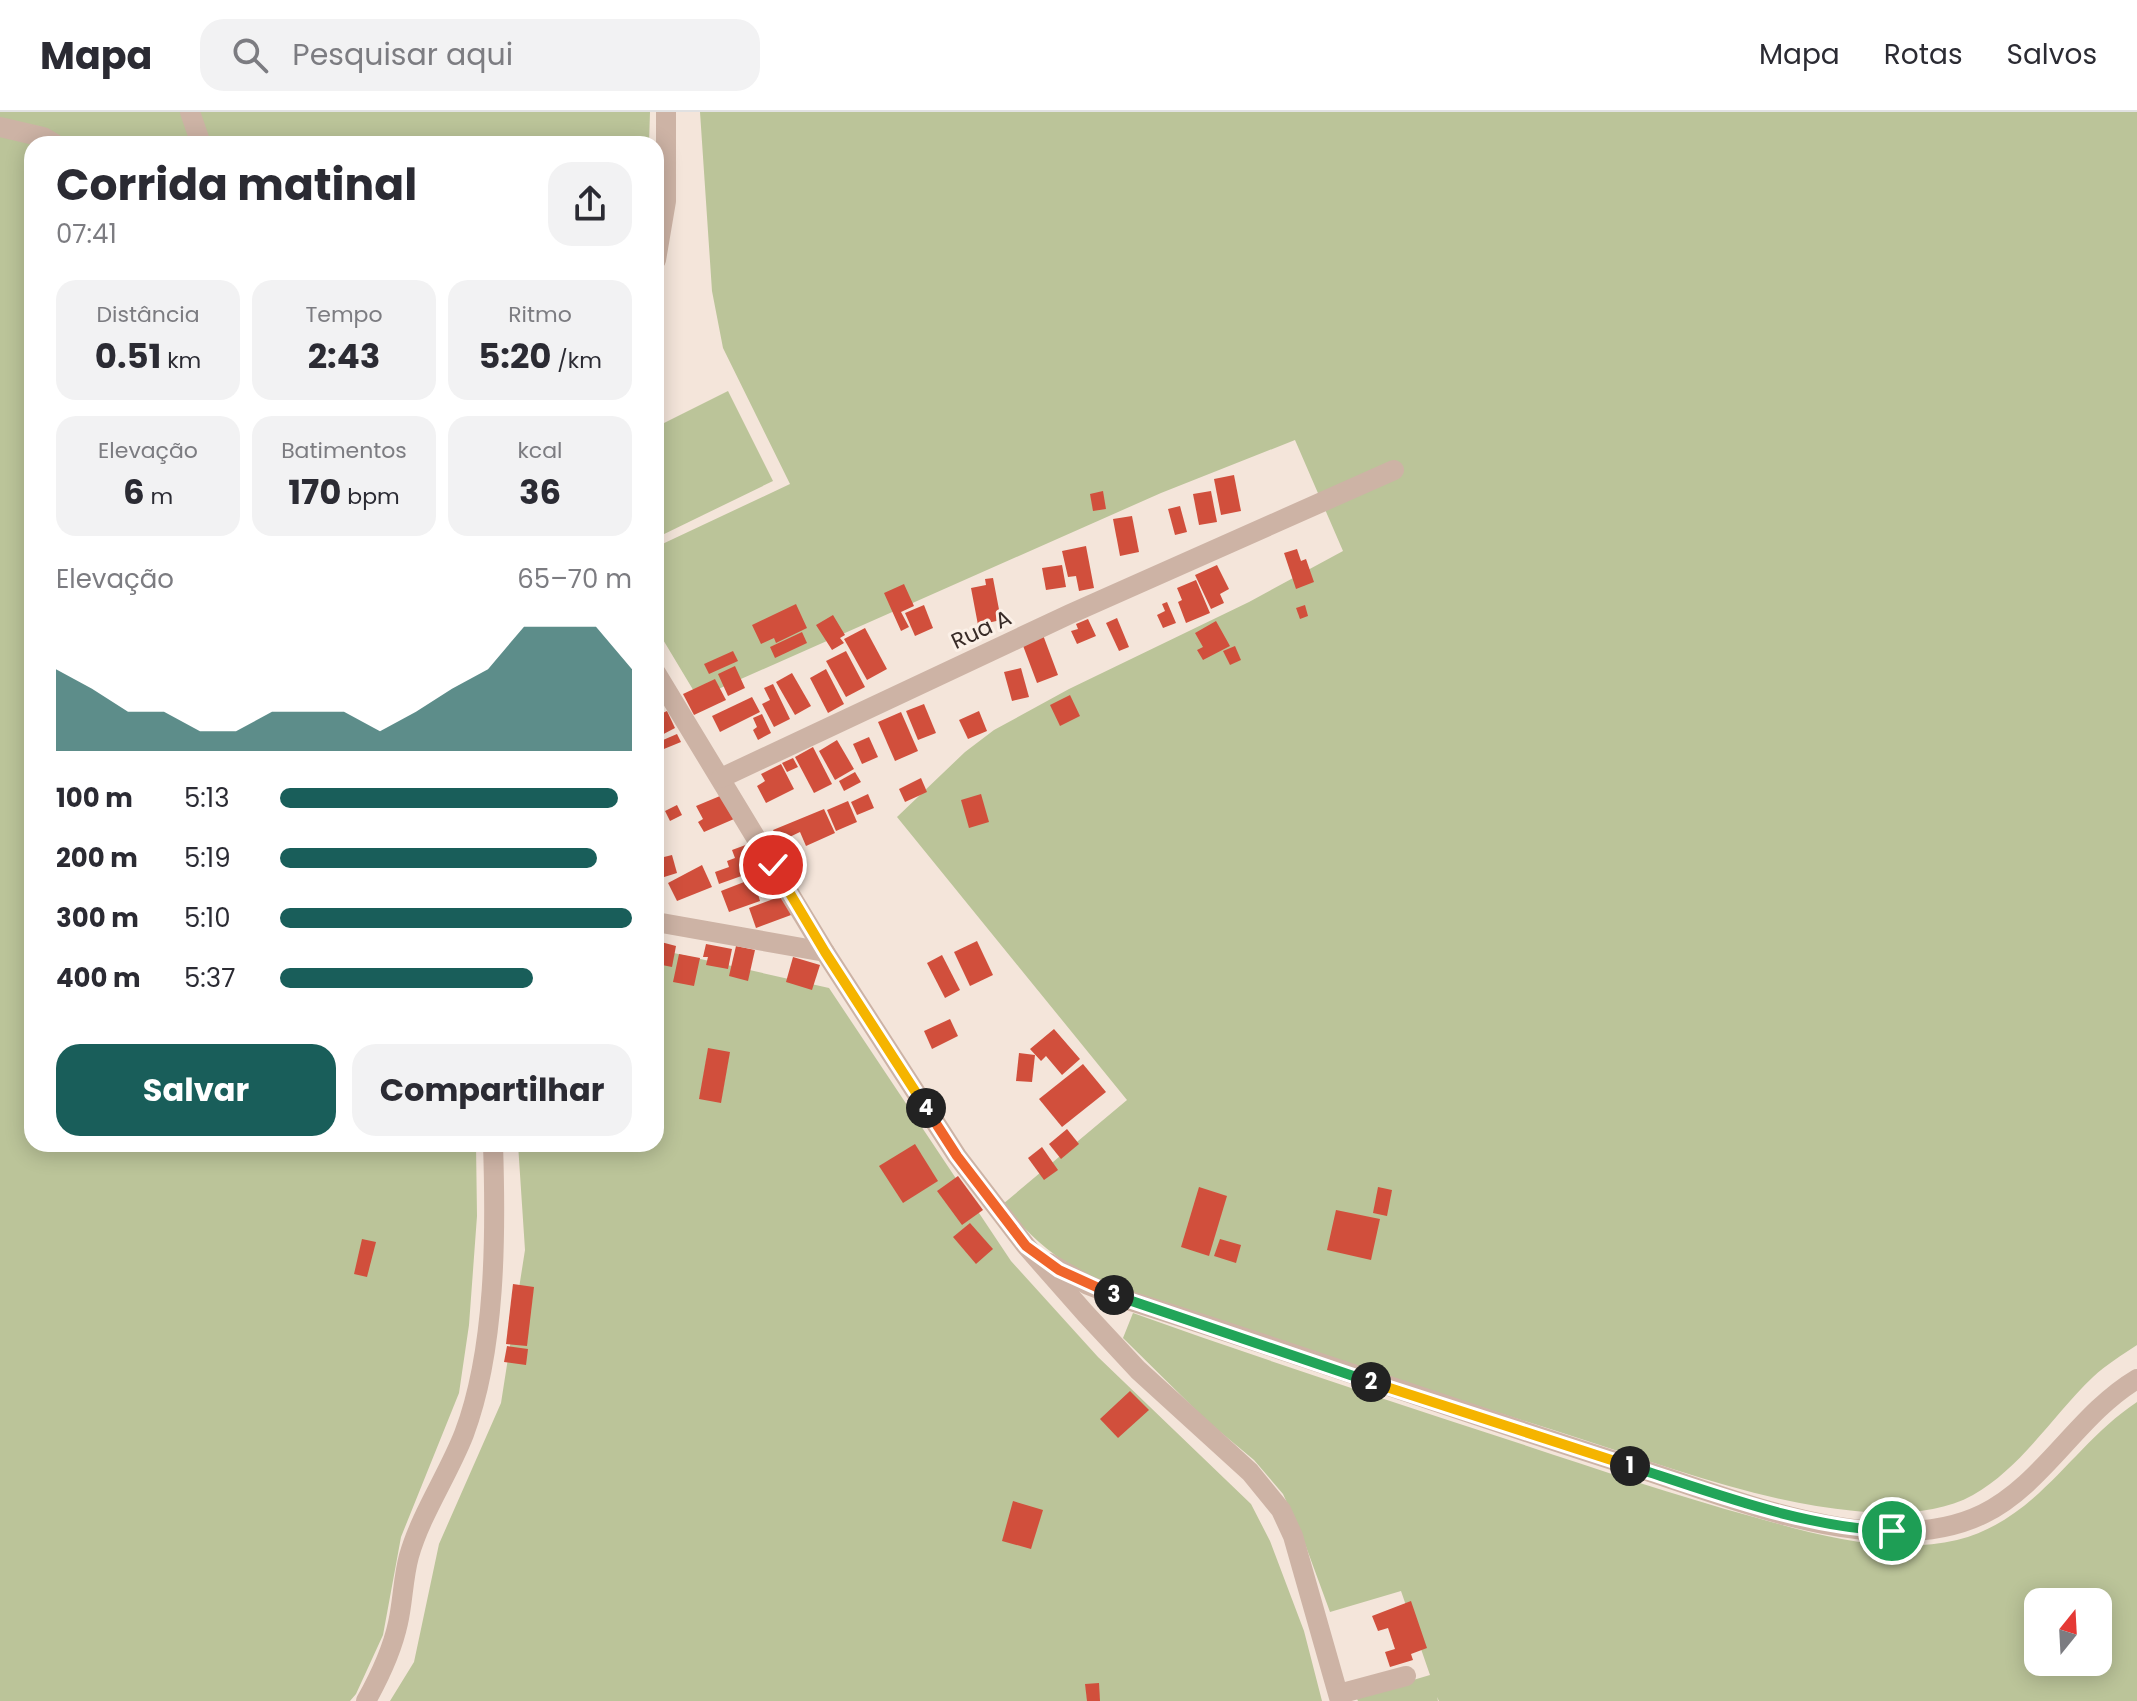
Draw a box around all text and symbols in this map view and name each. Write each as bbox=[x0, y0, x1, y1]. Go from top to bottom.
search box bbox=[200, 19, 760, 91]
text: Mapa bbox=[40, 29, 152, 82]
icon: search bbox=[228, 33, 272, 77]
text: Pesquisar aqui bbox=[292, 33, 513, 76]
text: Mapa bbox=[1759, 35, 1840, 74]
text: Rotas bbox=[1884, 35, 1963, 74]
text: Salvos bbox=[2007, 35, 2097, 74]
text: Corrida matinal bbox=[56, 154, 417, 215]
button: share bbox=[548, 162, 632, 246]
text: 07:41 bbox=[56, 216, 117, 252]
text: Distância bbox=[96, 299, 200, 330]
text: Tempo bbox=[305, 299, 383, 330]
text: Ritmo bbox=[508, 299, 572, 330]
text: 0.51 bbox=[95, 332, 161, 380]
text: 2:43 bbox=[308, 332, 380, 380]
text: 5:20 bbox=[478, 332, 552, 380]
text: km bbox=[161, 345, 201, 376]
text: /km bbox=[552, 345, 602, 376]
text: Elevação bbox=[98, 435, 198, 466]
text: Batimentos bbox=[281, 435, 407, 466]
text: kcal bbox=[518, 435, 562, 466]
text: 6 bbox=[123, 468, 145, 516]
text: 170 bbox=[288, 468, 341, 516]
text: 36 bbox=[519, 468, 561, 516]
text: m bbox=[145, 481, 173, 512]
text: bpm bbox=[341, 481, 400, 512]
text: Elevação bbox=[56, 561, 174, 597]
text: 65–70 m bbox=[517, 561, 632, 597]
street label: Rua A bbox=[946, 602, 1016, 657]
text: 100 m bbox=[56, 780, 133, 816]
text: 5:13 bbox=[184, 780, 230, 816]
pin bbox=[739, 831, 807, 899]
text: 200 m bbox=[56, 840, 138, 876]
text: 5:19 bbox=[184, 840, 231, 876]
icon: check bbox=[751, 843, 795, 887]
text: 300 m bbox=[56, 900, 139, 936]
text: 5:10 bbox=[184, 900, 231, 936]
text: 400 m bbox=[56, 960, 141, 996]
text: 5:37 bbox=[184, 960, 235, 996]
button: Salvar bbox=[56, 1044, 336, 1136]
button: Compartilhar bbox=[352, 1044, 632, 1136]
pin: 4 bbox=[906, 1088, 946, 1128]
text: 4 bbox=[919, 1092, 933, 1123]
pin: 3 bbox=[1094, 1275, 1134, 1315]
text: 3 bbox=[1107, 1279, 1121, 1310]
pin: 2 bbox=[1351, 1362, 1391, 1402]
text: 2 bbox=[1365, 1366, 1377, 1397]
pin: 1 bbox=[1610, 1446, 1650, 1486]
text: 1 bbox=[1626, 1450, 1634, 1481]
pin bbox=[1858, 1497, 1926, 1565]
icon: arrive bbox=[1870, 1509, 1914, 1553]
north arrow bbox=[2024, 1588, 2112, 1676]
map controls bbox=[2024, 1588, 2112, 1676]

